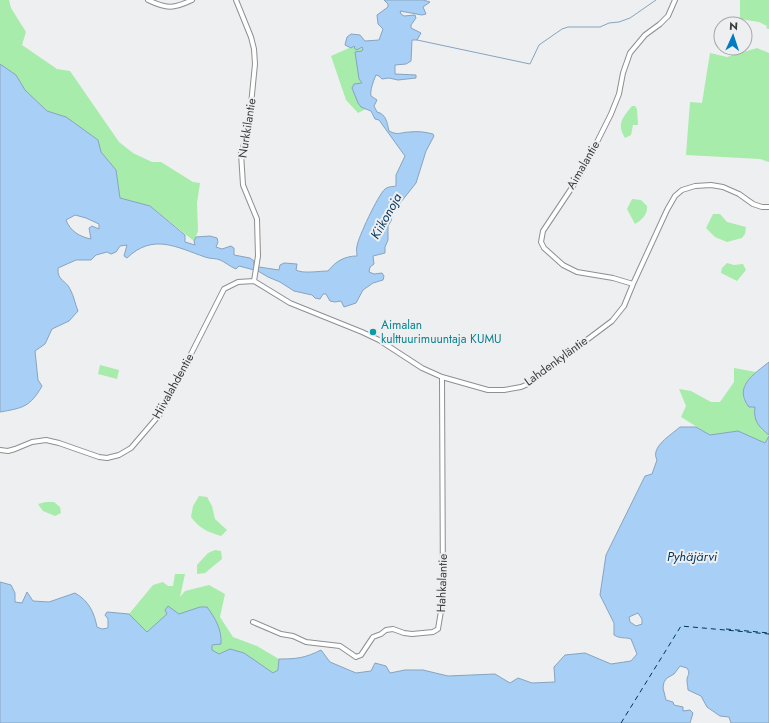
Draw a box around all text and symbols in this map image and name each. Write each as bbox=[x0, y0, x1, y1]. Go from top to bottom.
north arrow bbox=[713, 16, 753, 56]
text: N bbox=[729, 18, 738, 34]
street label: Nurkkilantie bbox=[233, 97, 261, 159]
street label: Aimalantie bbox=[562, 137, 604, 193]
water label: Kiikonoja bbox=[366, 190, 406, 242]
place label: Aimalan kulttuurimuuntaja KUMU bbox=[381, 316, 502, 348]
marker: Aimalan kulttuurimuuntaja KUMU bbox=[368, 327, 378, 337]
street label: Lahdenkyläntie bbox=[521, 332, 591, 390]
street label: Hiivalahdentie bbox=[148, 350, 198, 422]
water label: Pyhäjärvi bbox=[667, 547, 718, 566]
street label: Hahkalantie bbox=[432, 553, 452, 613]

